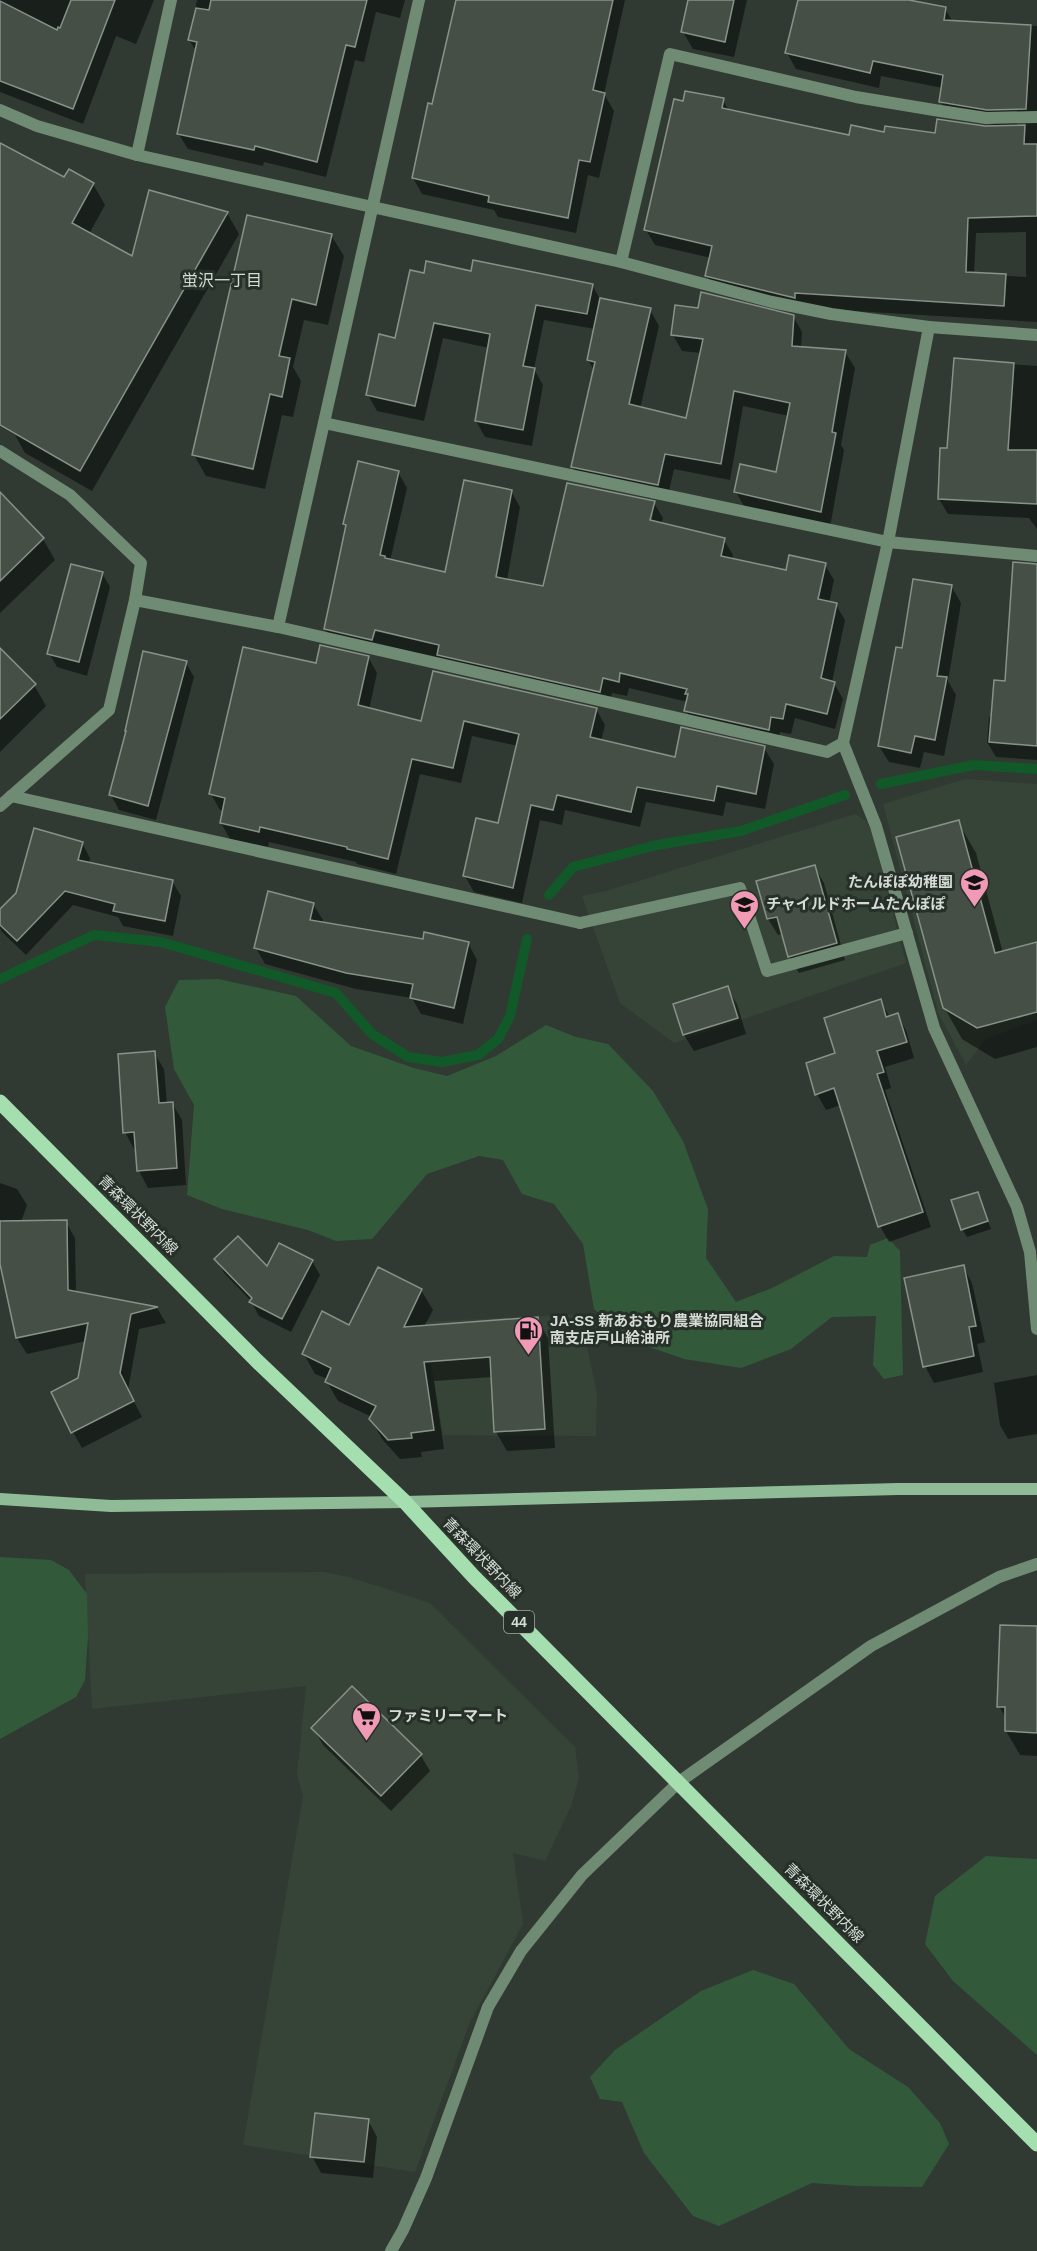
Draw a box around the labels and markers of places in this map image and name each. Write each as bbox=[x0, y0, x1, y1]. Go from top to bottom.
school or university icon: たんぽぽ幼稚園 bbox=[958, 866, 990, 908]
place label: たんぽぽ幼稚園 bbox=[848, 873, 953, 890]
school or university icon: チャイルドホームたんぽぽ bbox=[729, 888, 761, 930]
place label: チャイルドホームたんぽぽ bbox=[766, 895, 945, 912]
place label: JA-SS 新あおもり農業協同組合 南支店戸山給油所 bbox=[550, 1312, 764, 1346]
fuel station icon: JA-SS 新あおもり農業協同組合 南支店戸山給油所 bbox=[513, 1314, 545, 1356]
supermarket icon: ファミリーマート bbox=[351, 1700, 383, 1742]
place label: ファミリーマート bbox=[388, 1707, 508, 1724]

